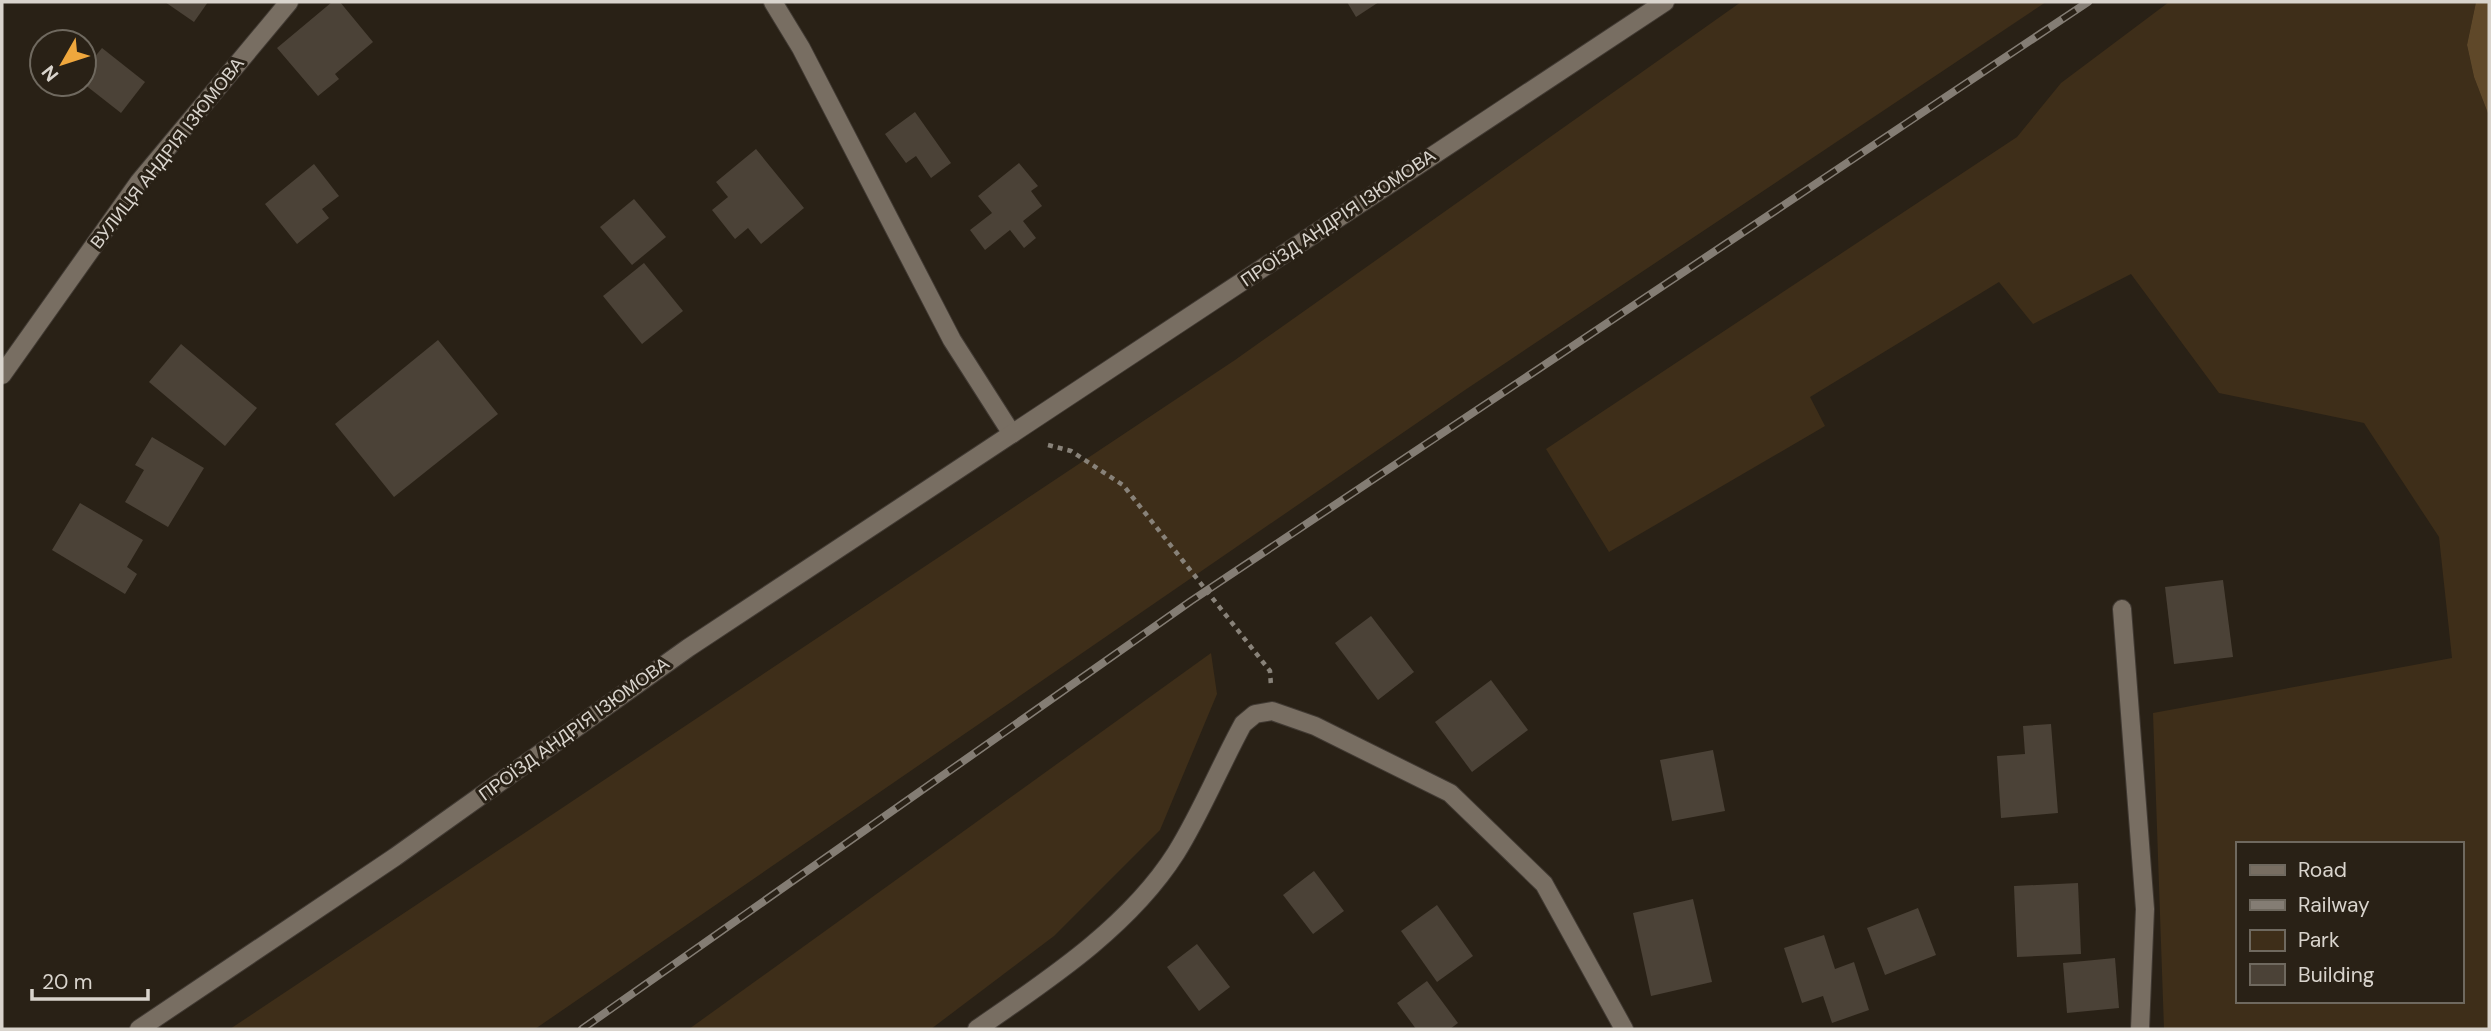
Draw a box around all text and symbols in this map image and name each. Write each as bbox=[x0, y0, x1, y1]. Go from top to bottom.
north arrow bbox=[28, 28, 98, 98]
street label: ВУЛИЦЯ АНДРІЯ ІЗЮМОВА bbox=[85, 52, 249, 254]
text: N bbox=[36, 60, 64, 87]
street label: ПРОЇЗД АНДРІЯ ІЗЮМОВА bbox=[1236, 144, 1440, 292]
street label: ПРОЇЗД АНДРІЯ ІЗЮМОВА bbox=[474, 652, 674, 806]
legend bbox=[2236, 842, 2463, 1003]
text: Road bbox=[2298, 856, 2347, 884]
text: Railway bbox=[2298, 891, 2370, 919]
text: Park bbox=[2298, 926, 2340, 954]
scale bar bbox=[32, 958, 147, 1002]
text: Building bbox=[2298, 961, 2375, 989]
text: 20 m bbox=[42, 968, 93, 996]

